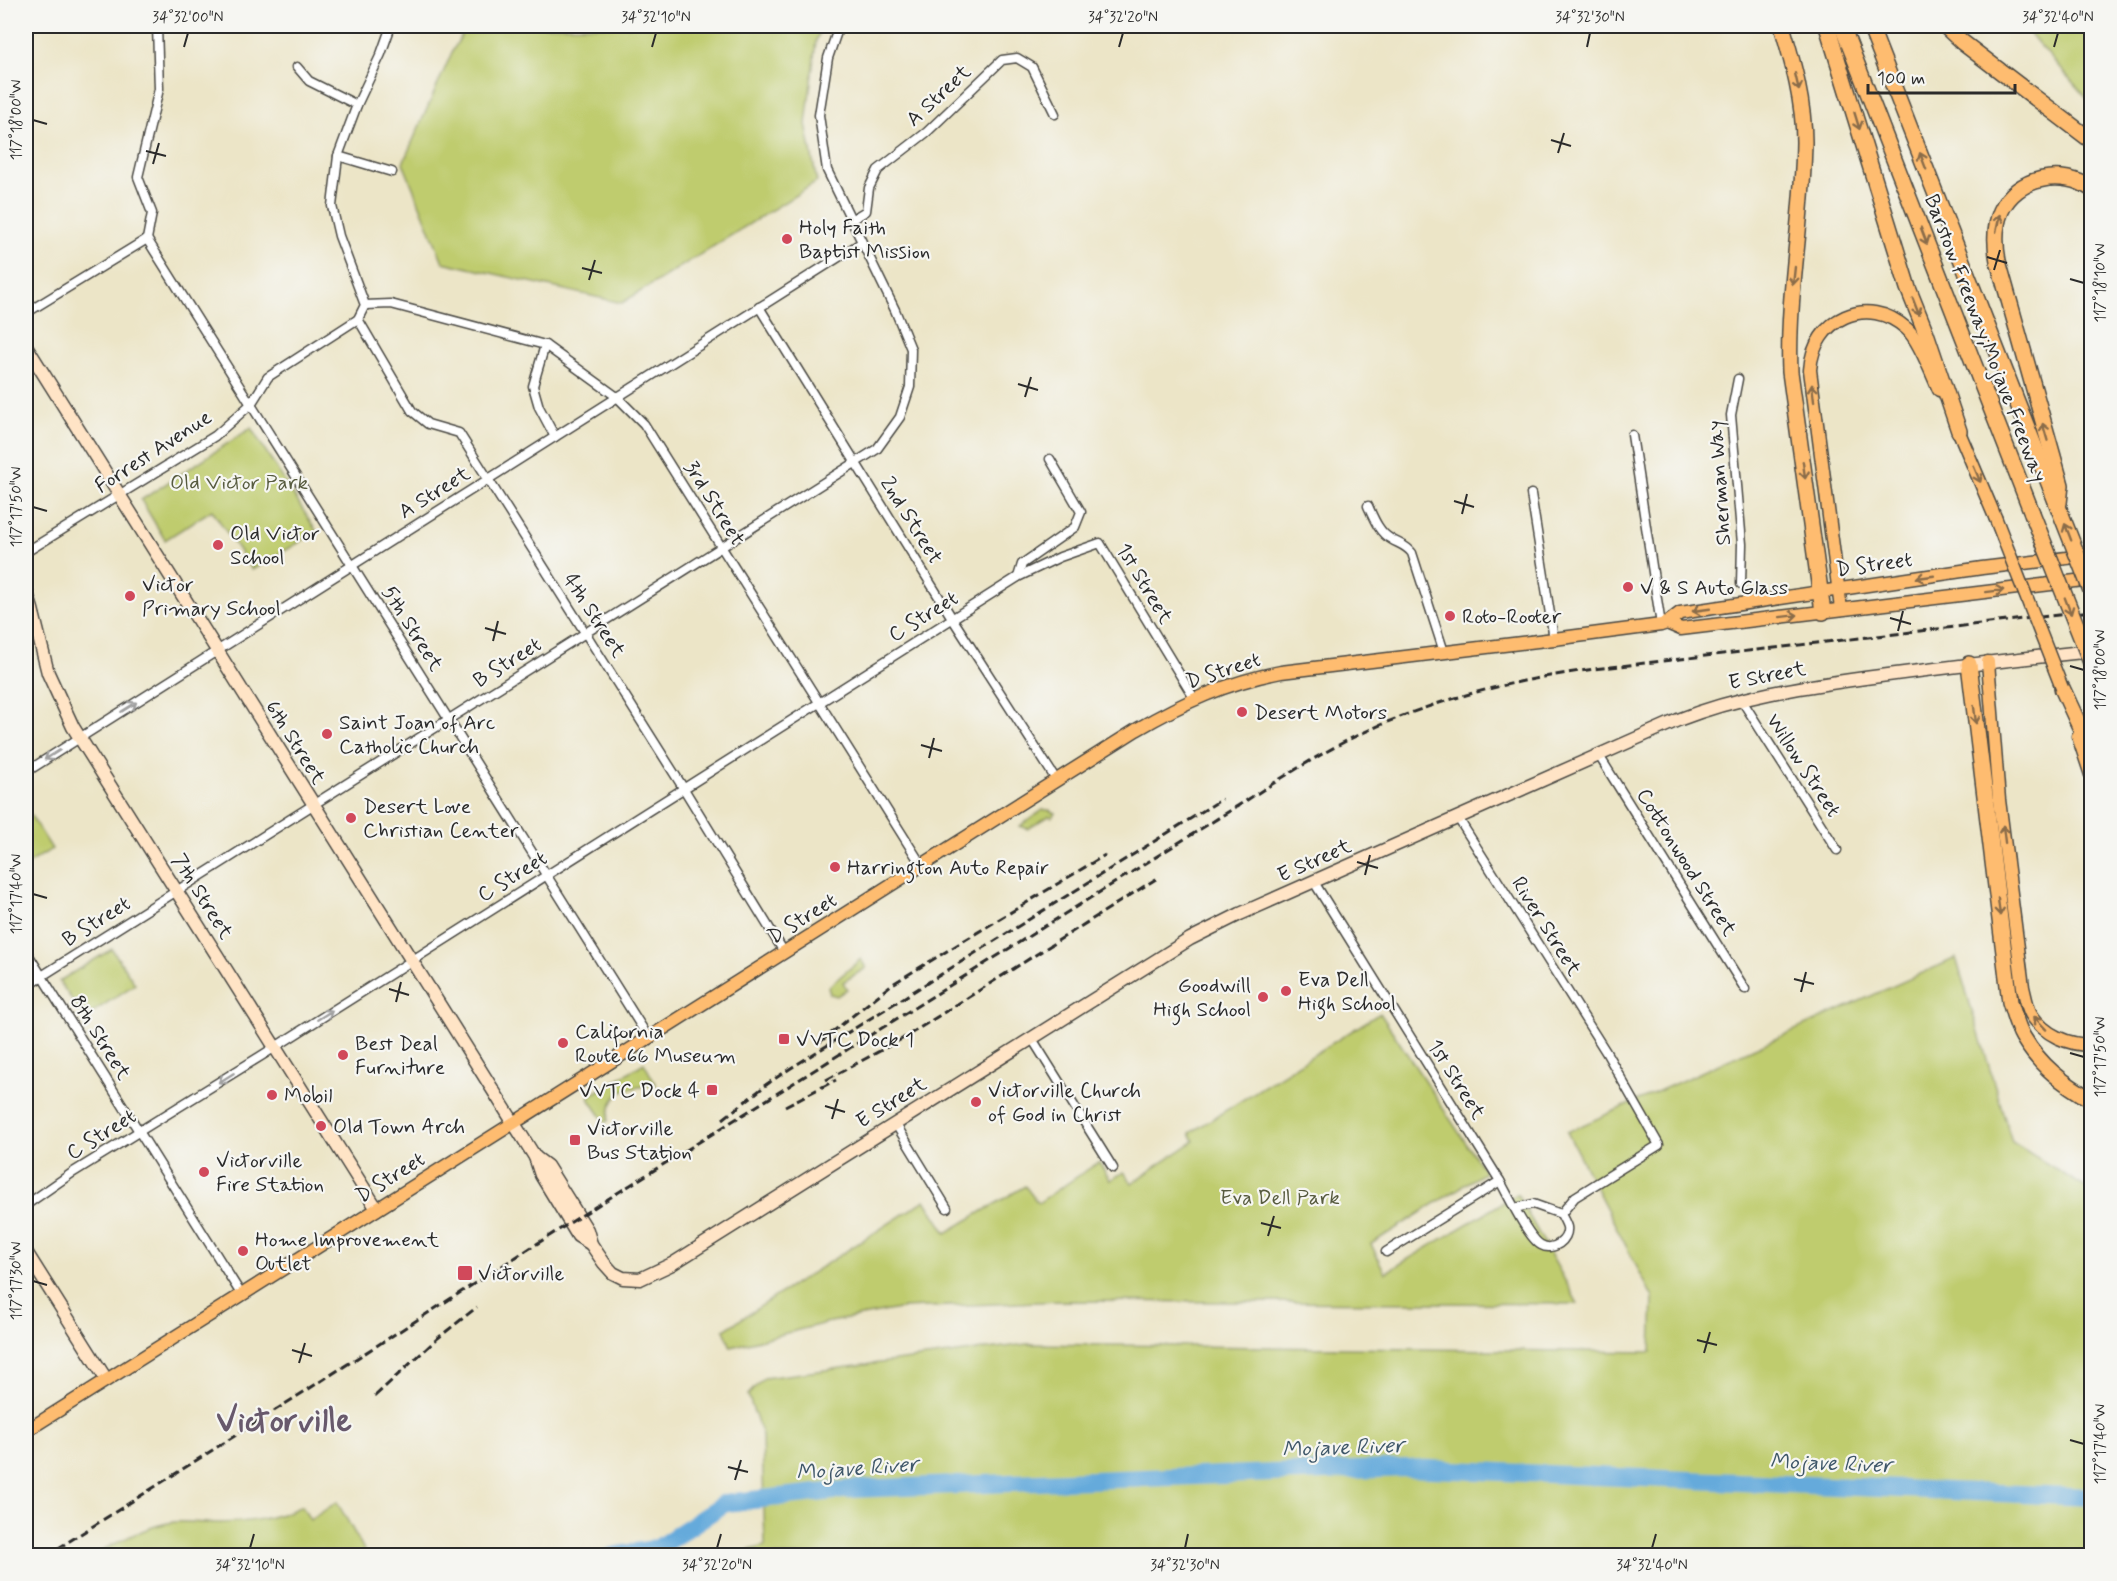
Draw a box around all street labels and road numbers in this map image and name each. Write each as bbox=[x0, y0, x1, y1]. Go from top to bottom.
street label: A Street bbox=[900, 58, 978, 133]
street label: Barstow Freeway;Mojave Freeway bbox=[1917, 190, 2053, 486]
street label: Forrest Avenue bbox=[90, 404, 217, 500]
street label: Sherman Way bbox=[1702, 419, 1738, 547]
street label: 3rd Street bbox=[677, 456, 751, 551]
street label: A Street bbox=[393, 460, 476, 526]
street label: 2nd Street bbox=[873, 471, 949, 570]
street label: 1st Street bbox=[1109, 538, 1180, 630]
street label: D Street bbox=[1834, 546, 1914, 584]
street label: 4th Street bbox=[556, 568, 632, 664]
street label: 5th Street bbox=[375, 580, 450, 677]
street label: C Street bbox=[883, 584, 964, 649]
street label: B Street bbox=[468, 631, 547, 695]
street label: D Street bbox=[1183, 646, 1264, 696]
street label: E Street bbox=[1726, 655, 1809, 697]
street label: 6th Street bbox=[258, 695, 332, 790]
street label: Willow Street bbox=[1759, 708, 1847, 823]
street label: Cottonwood Street bbox=[1629, 783, 1743, 942]
street label: E Street bbox=[1273, 832, 1356, 890]
street label: C Street bbox=[472, 844, 553, 909]
street label: 7th Street bbox=[165, 848, 240, 945]
street label: River Street bbox=[1505, 871, 1588, 982]
street label: D Street bbox=[763, 887, 843, 951]
street label: B Street bbox=[57, 890, 136, 954]
street label: 8th Street bbox=[63, 990, 138, 1086]
street label: 1st Street bbox=[1421, 1034, 1492, 1126]
street label: E Street bbox=[851, 1070, 933, 1135]
street label: C Street bbox=[61, 1102, 142, 1167]
street label: D Street bbox=[351, 1146, 431, 1210]

